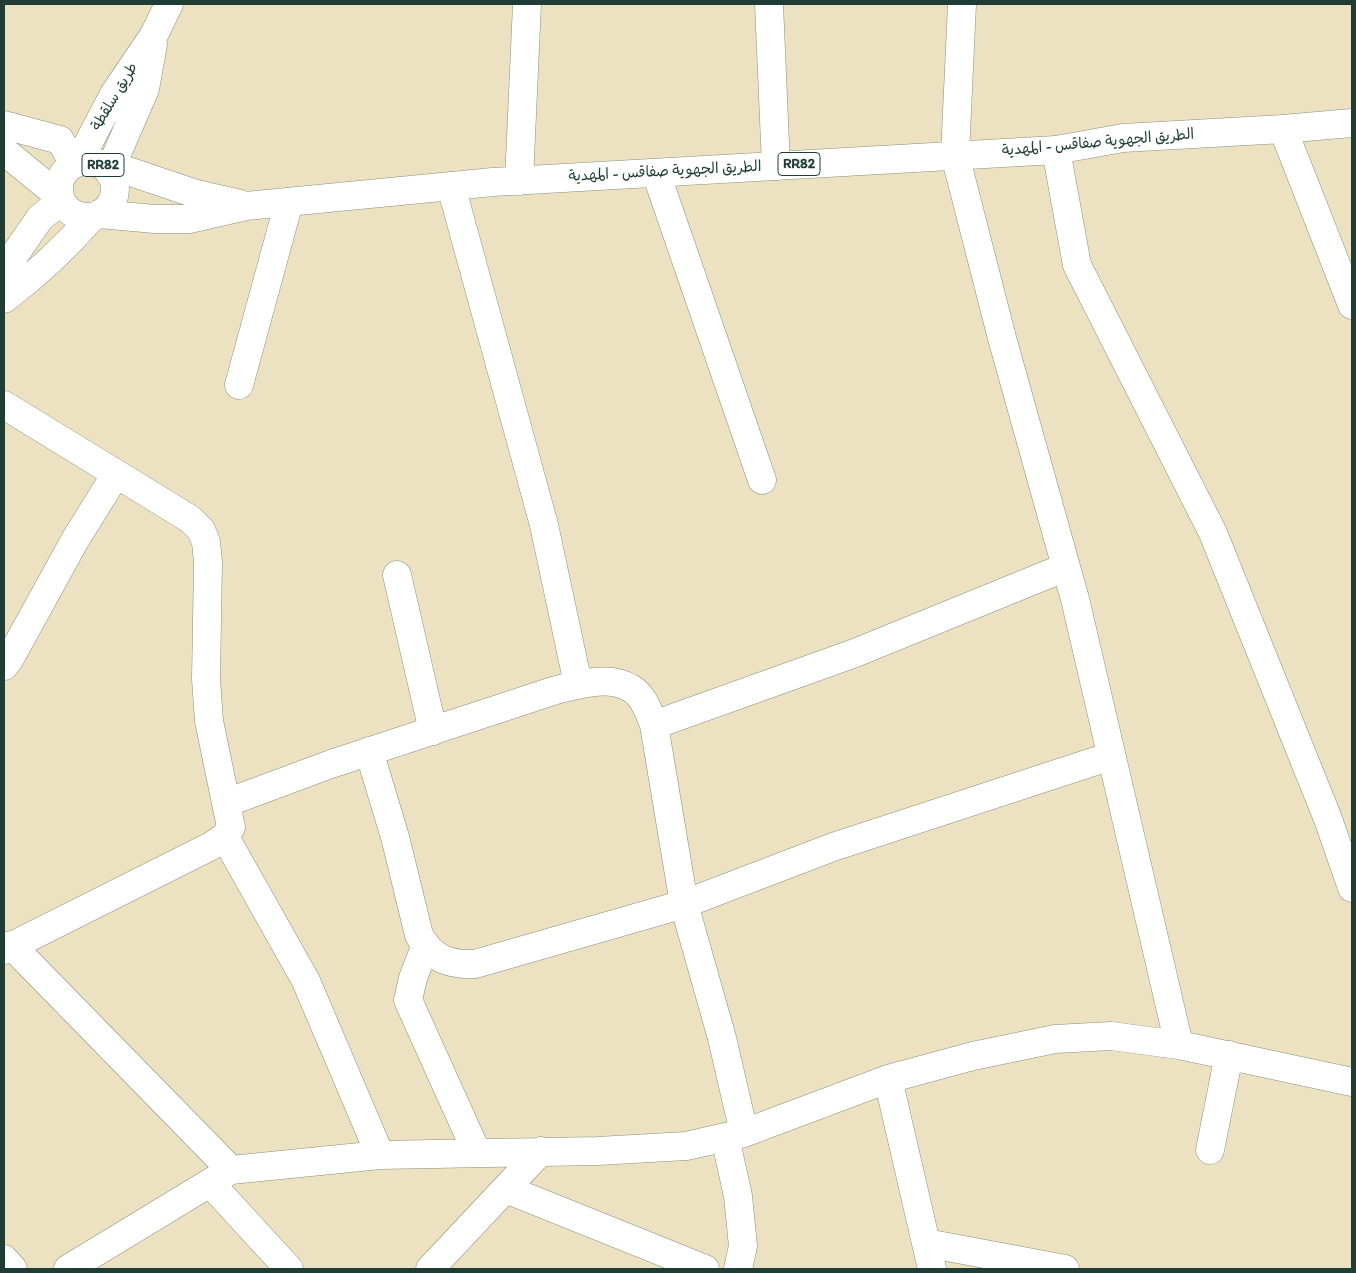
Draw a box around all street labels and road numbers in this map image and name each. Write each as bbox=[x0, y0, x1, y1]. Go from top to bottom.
street label: طريق سلقطة bbox=[88, 60, 142, 134]
street label: الطريق الجهوية صفاقس - المهدية bbox=[1001, 126, 1195, 160]
road number: RR82 bbox=[778, 152, 820, 175]
road number: RR82 bbox=[82, 154, 124, 176]
street label: الطريق الجهوية صفاقس - المهدية bbox=[568, 158, 762, 186]

